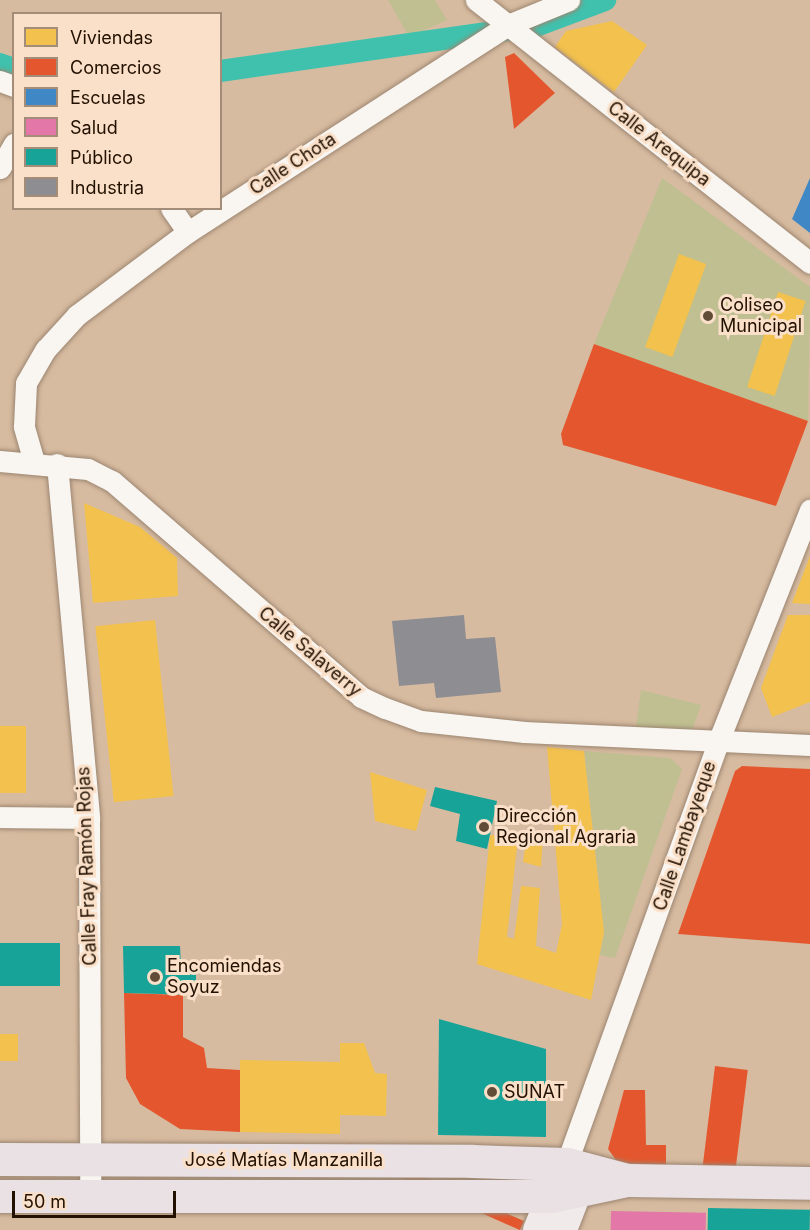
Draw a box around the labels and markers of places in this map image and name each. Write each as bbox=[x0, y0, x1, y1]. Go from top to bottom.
place label: Coliseo Municipal bbox=[720, 295, 802, 338]
marker: Coliseo Municipal bbox=[701, 309, 715, 323]
place label: Dirección Regional Agraria bbox=[496, 806, 636, 848]
marker: Dirección Regional Agraria bbox=[477, 820, 491, 834]
place label: Encomiendas Soyuz bbox=[167, 956, 281, 998]
marker: Encomiendas Soyuz bbox=[148, 970, 162, 984]
place label: SUNAT bbox=[504, 1081, 565, 1103]
marker: SUNAT bbox=[485, 1085, 499, 1099]

